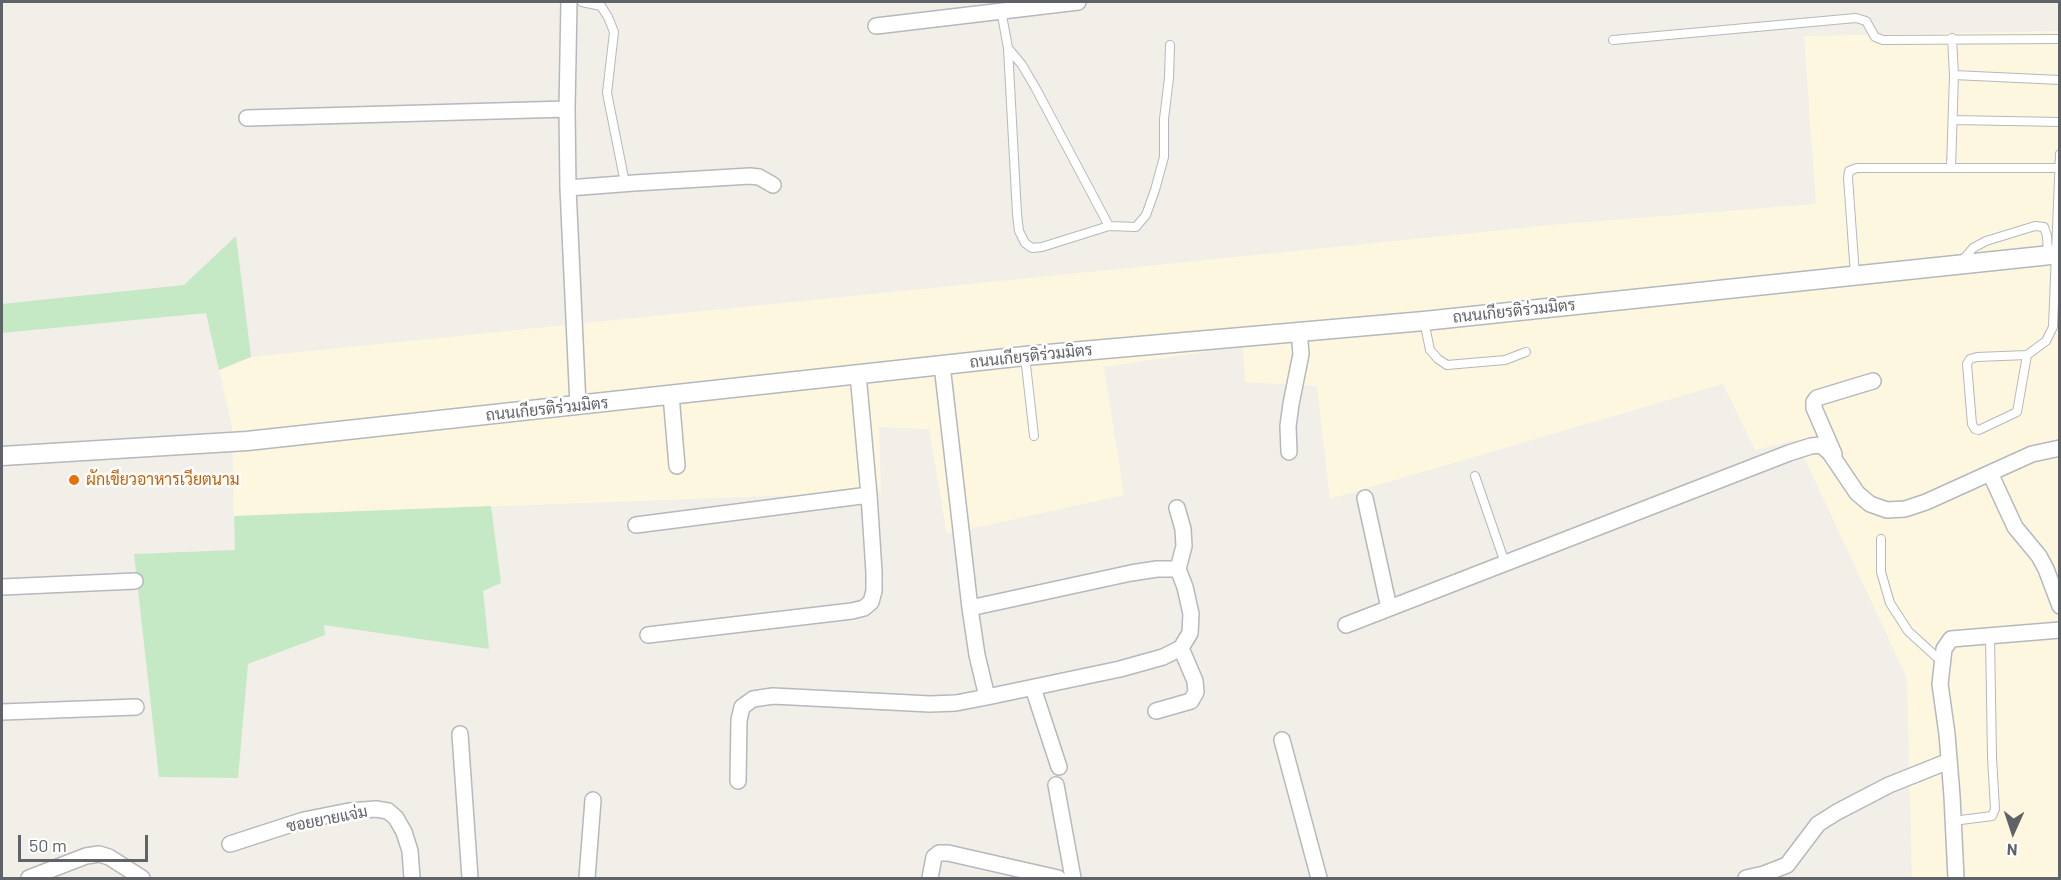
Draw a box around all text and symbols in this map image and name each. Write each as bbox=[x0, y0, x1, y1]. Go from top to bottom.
street label: ถนนเกียรติร่วมมิตร bbox=[1452, 295, 1576, 327]
street label: ถนนเกียรติร่วมมิตร bbox=[969, 340, 1093, 372]
street label: ถนนเกียรติร่วมมิตร bbox=[485, 393, 609, 425]
place label: ผักเขียวอาหารเวียตนาม bbox=[86, 470, 240, 490]
marker: ผักเขียวอาหารเวียตนาม bbox=[67, 473, 81, 487]
street label: ซอยยายแจ่ม bbox=[285, 802, 369, 836]
north arrow bbox=[1983, 802, 2043, 862]
scale bar bbox=[21, 823, 152, 861]
text: 50 m bbox=[29, 834, 67, 856]
text: N bbox=[2006, 841, 2018, 860]

